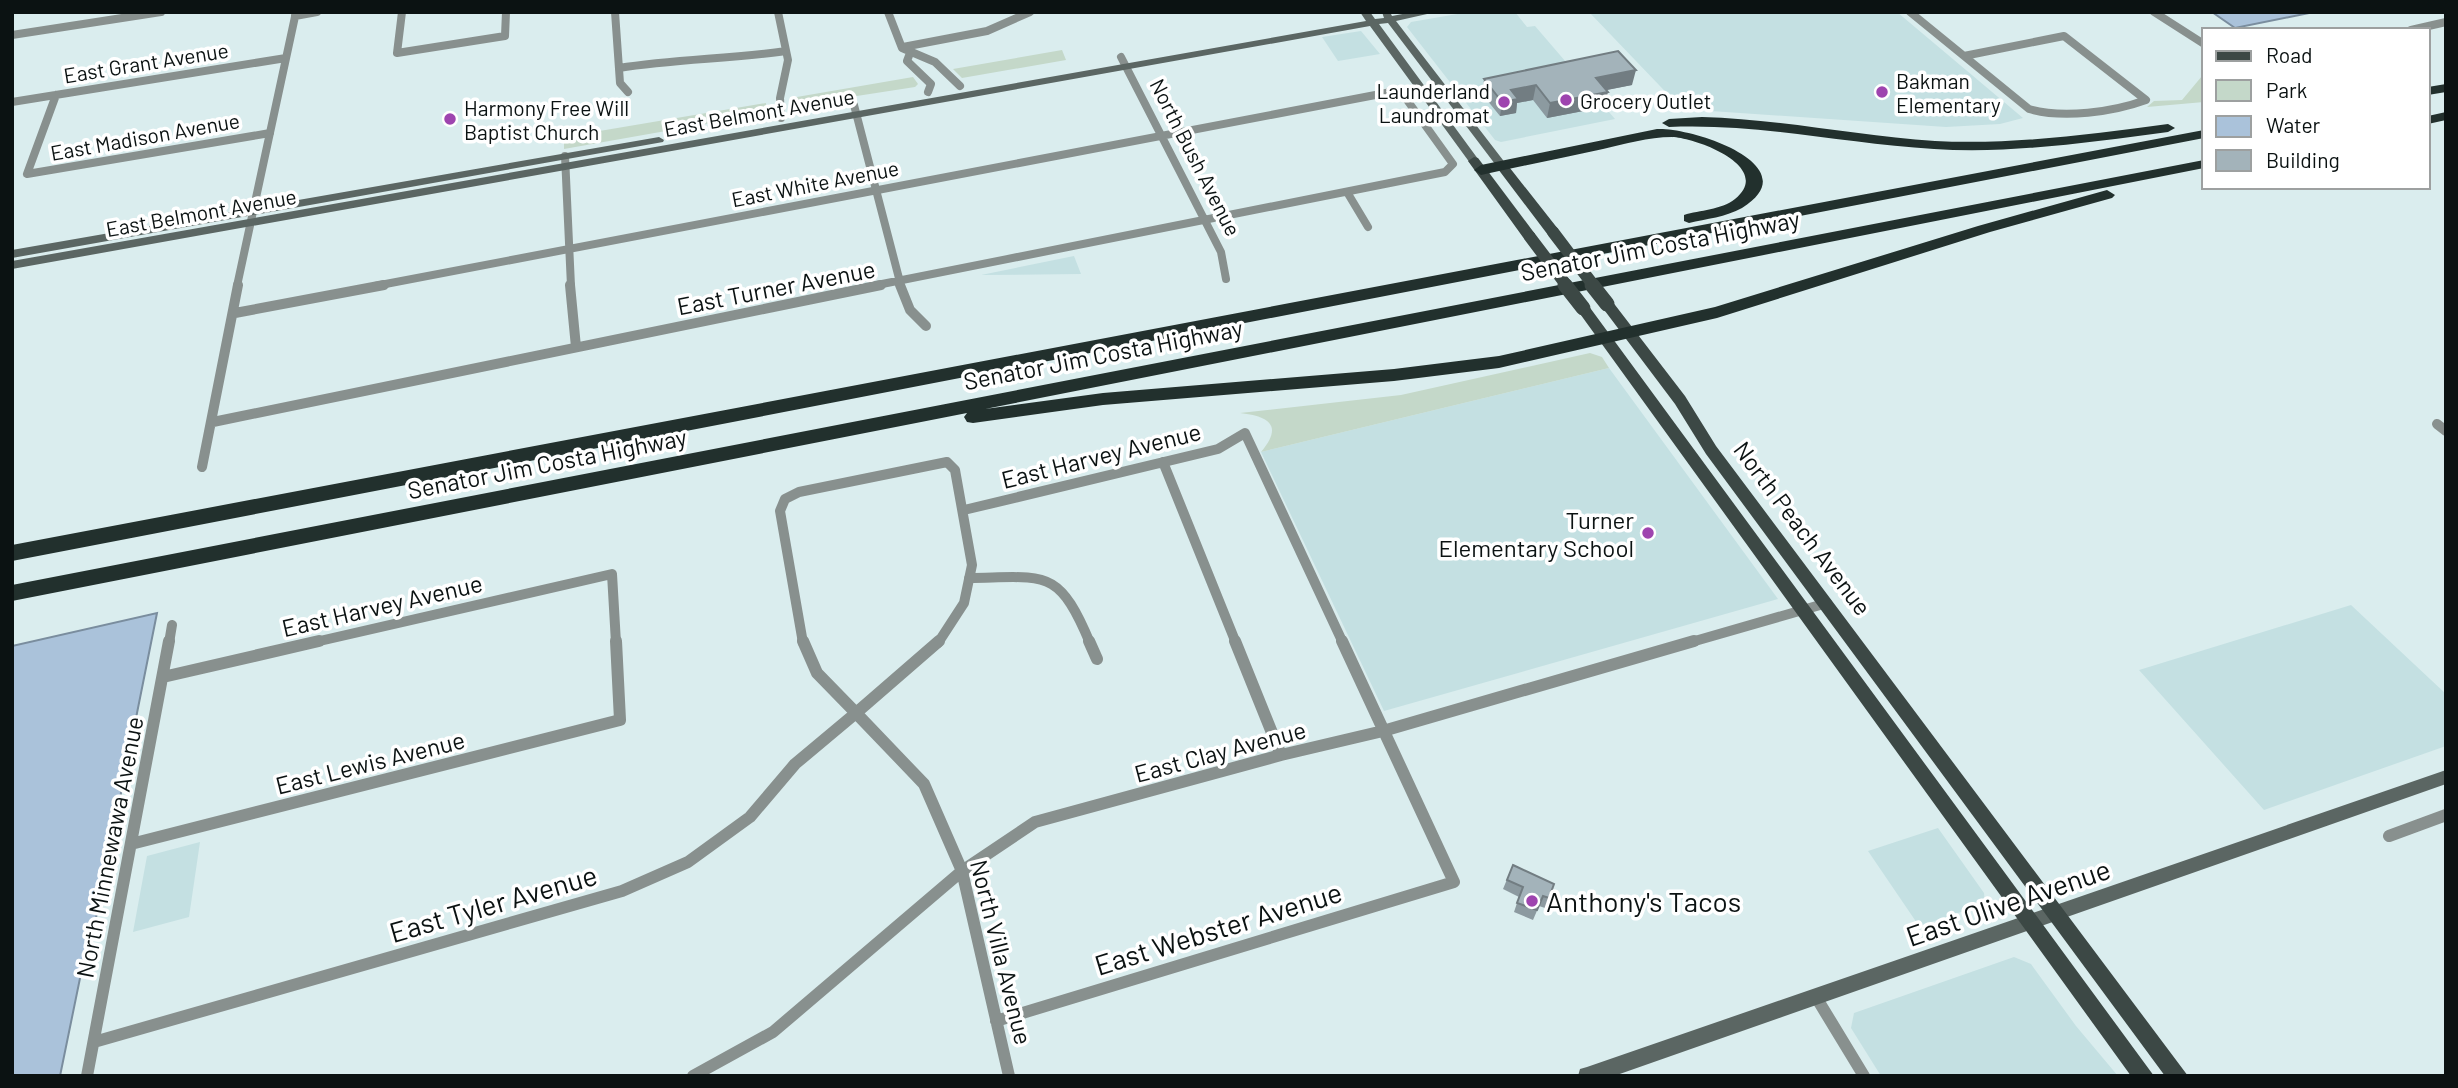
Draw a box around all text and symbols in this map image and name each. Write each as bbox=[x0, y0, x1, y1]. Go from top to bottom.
legend bbox=[2202, 28, 2430, 189]
street label: East Grant Avenue bbox=[62, 37, 230, 87]
text: Road bbox=[2266, 42, 2312, 67]
place label: Bakman Elementary bbox=[1896, 68, 2001, 117]
street label: North Bush Avenue bbox=[1146, 74, 1246, 240]
text: Park bbox=[2266, 77, 2307, 102]
place label: Launderland Laundromat bbox=[1376, 78, 1490, 127]
street label: East Belmont Avenue bbox=[662, 83, 856, 141]
marker: Bakman Elementary bbox=[1874, 84, 1890, 100]
place label: Grocery Outlet bbox=[1580, 88, 1712, 113]
marker: Grocery Outlet bbox=[1558, 92, 1574, 108]
marker: Launderland Laundromat bbox=[1496, 94, 1512, 110]
place label: Harmony Free Will Baptist Church bbox=[464, 95, 629, 144]
street label: East Madison Avenue bbox=[48, 107, 242, 165]
marker: Harmony Free Will Baptist Church bbox=[442, 111, 458, 127]
text: Water bbox=[2266, 112, 2321, 137]
text: Building bbox=[2266, 147, 2340, 172]
street label: East White Avenue bbox=[729, 155, 901, 211]
street label: East Belmont Avenue bbox=[104, 183, 298, 241]
street label: Senator Jim Costa Highway bbox=[1518, 204, 1802, 286]
street label: East Turner Avenue bbox=[674, 254, 878, 320]
street label: Senator Jim Costa Highway bbox=[961, 313, 1245, 395]
street label: East Harvey Avenue bbox=[998, 416, 1204, 494]
street label: Senator Jim Costa Highway bbox=[405, 422, 689, 504]
street label: North Peach Avenue bbox=[1728, 435, 1878, 621]
place label: Turner Elementary School bbox=[1439, 505, 1634, 562]
marker: Turner Elementary School bbox=[1640, 525, 1656, 541]
street label: East Harvey Avenue bbox=[279, 568, 485, 642]
street label: North Minnewawa Avenue bbox=[69, 714, 149, 980]
street label: East Clay Avenue bbox=[1131, 714, 1309, 788]
street label: East Lewis Avenue bbox=[272, 724, 468, 800]
street label: East Olive Avenue bbox=[1901, 851, 2115, 953]
street label: East Tyler Avenue bbox=[385, 857, 601, 949]
street label: North Villa Avenue bbox=[965, 857, 1039, 1047]
street label: East Webster Avenue bbox=[1090, 874, 1346, 982]
place label: Anthony's Tacos bbox=[1546, 884, 1741, 918]
marker: Anthony's Tacos bbox=[1524, 893, 1540, 909]

